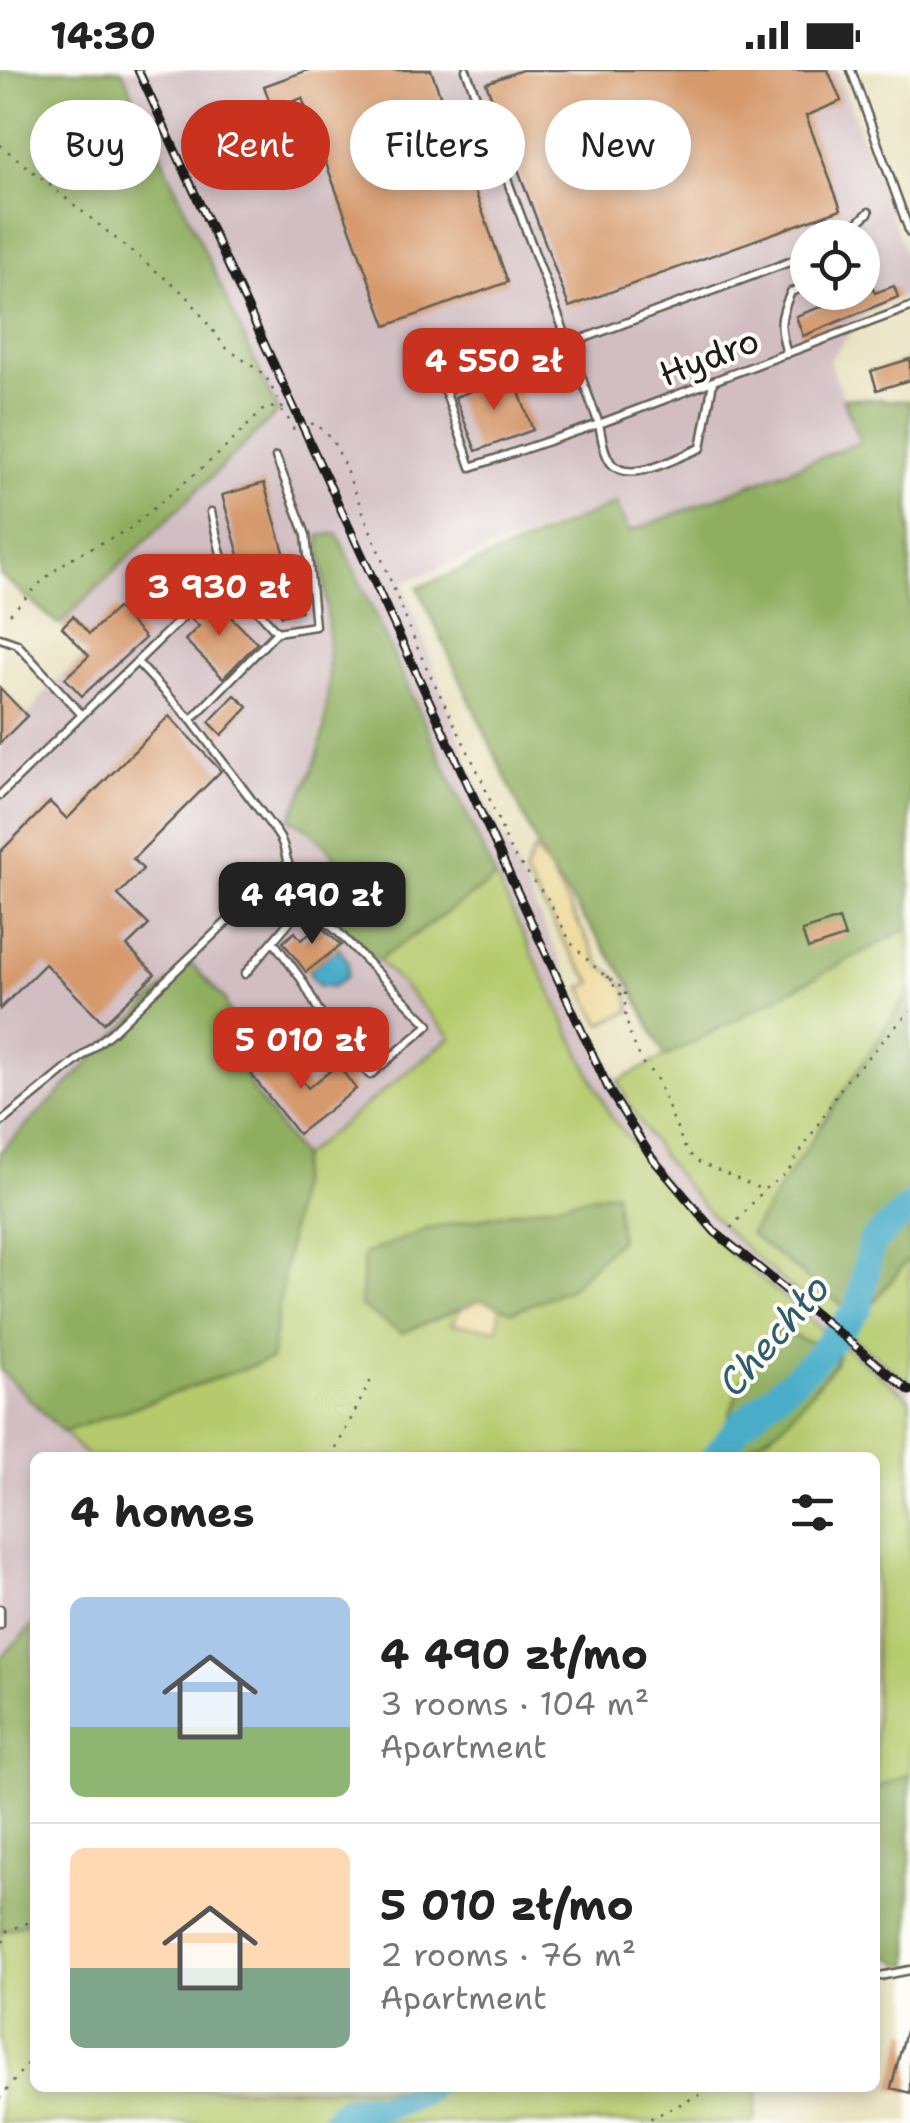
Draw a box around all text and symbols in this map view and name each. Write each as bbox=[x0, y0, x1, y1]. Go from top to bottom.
text: 14:30 bbox=[50, 10, 156, 61]
chip: Buy bbox=[30, 100, 161, 190]
chip: Rent bbox=[181, 100, 330, 190]
chip: Filters bbox=[350, 100, 525, 190]
chip: New bbox=[545, 100, 691, 190]
map controls bbox=[790, 220, 880, 310]
button: locate bbox=[790, 220, 880, 310]
street label: Hydro bbox=[652, 316, 765, 397]
pin: 4 550 zł bbox=[391, 328, 597, 413]
text: 4 550 zł bbox=[425, 339, 563, 382]
pin: 3 930 zł bbox=[116, 554, 322, 639]
text: 3 930 zł bbox=[147, 565, 291, 608]
pin: 4 490 zł bbox=[209, 862, 415, 947]
text: 4 490 zł bbox=[241, 873, 383, 916]
pin: 5 010 zł bbox=[198, 1007, 404, 1092]
text: 5 010 zł bbox=[235, 1018, 367, 1061]
water label: Chechło bbox=[706, 1263, 841, 1407]
text: 4 homes bbox=[70, 1484, 255, 1540]
icon: filters bbox=[785, 1485, 840, 1540]
text: 4 490 zł/mo bbox=[380, 1626, 648, 1682]
icon: home bbox=[150, 1637, 270, 1757]
text: 3 rooms · 104 m² bbox=[380, 1682, 649, 1725]
text: Apartment bbox=[380, 1725, 547, 1768]
text: 5 010 zł/mo bbox=[380, 1877, 634, 1933]
icon: home bbox=[150, 1888, 270, 2008]
text: 2 rooms · 76 m² bbox=[380, 1933, 636, 1976]
text: Apartment bbox=[380, 1976, 547, 2019]

